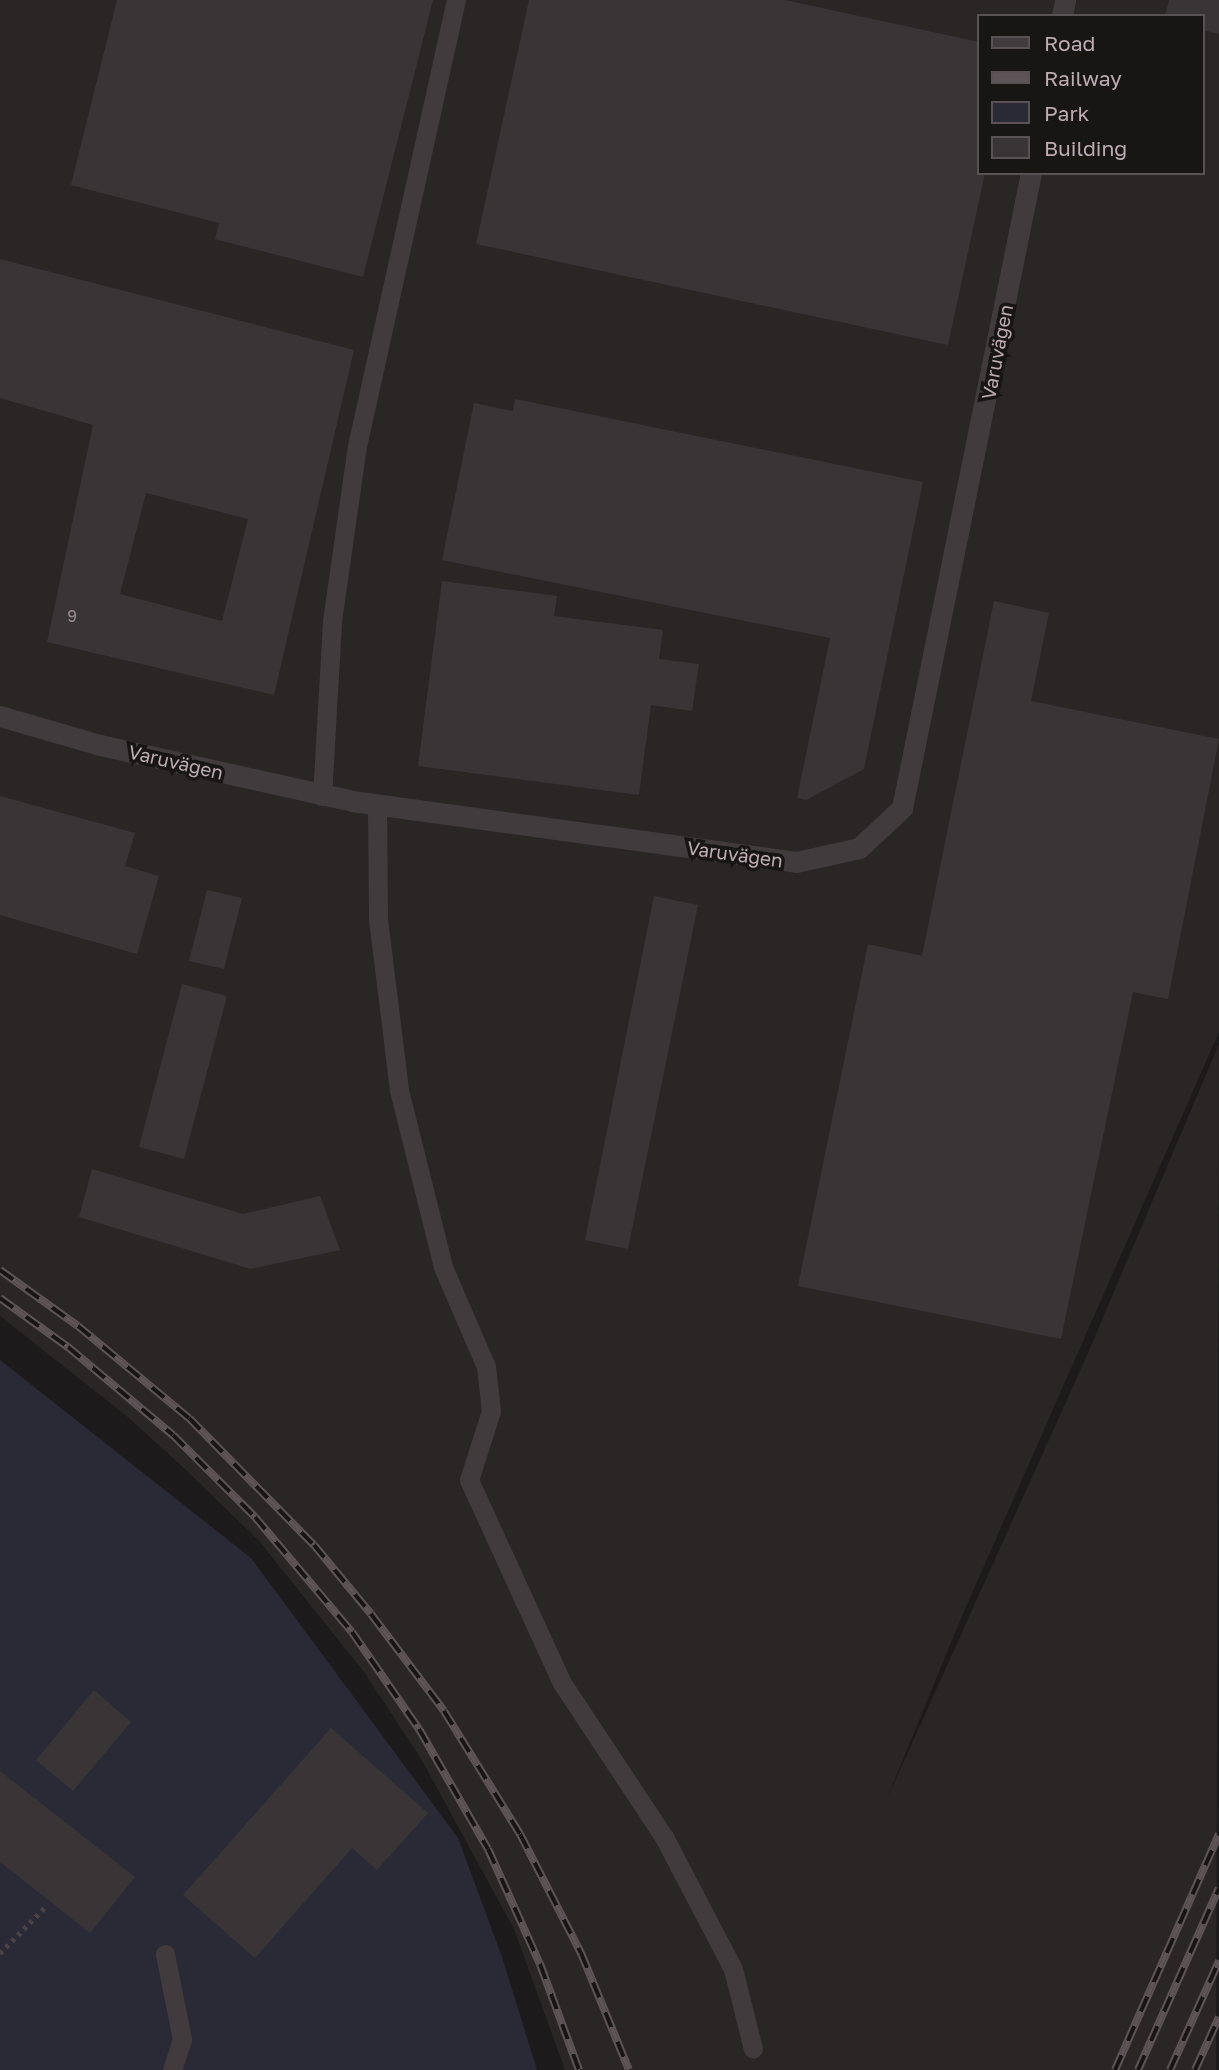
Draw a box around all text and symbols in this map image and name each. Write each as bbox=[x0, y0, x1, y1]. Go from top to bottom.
legend bbox=[978, 14, 1205, 175]
text: Road bbox=[1044, 30, 1095, 56]
text: Railway bbox=[1044, 65, 1122, 91]
text: Park bbox=[1044, 100, 1089, 126]
text: Building bbox=[1044, 135, 1127, 161]
street label: Varuvägen bbox=[977, 302, 1017, 402]
house number: 9 bbox=[67, 606, 77, 626]
street label: Varuvägen bbox=[126, 740, 226, 784]
street label: Varuvägen bbox=[686, 836, 784, 872]

